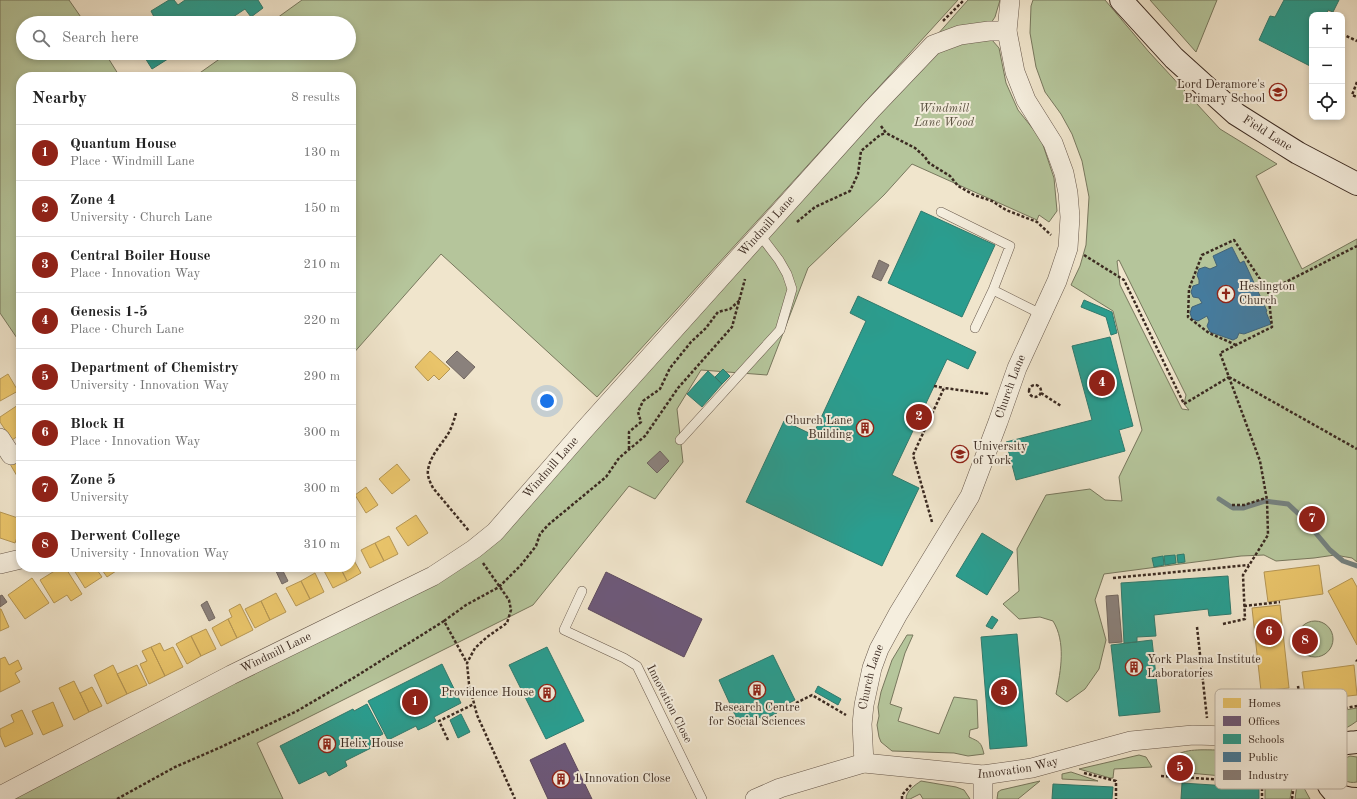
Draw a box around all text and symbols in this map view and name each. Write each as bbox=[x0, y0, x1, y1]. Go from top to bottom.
map controls bbox=[1309, 12, 1345, 120]
button: + bbox=[1309, 12, 1345, 48]
search box bbox=[16, 16, 356, 60]
icon: search bbox=[30, 27, 52, 49]
text: Search here bbox=[62, 31, 139, 46]
button: − bbox=[1309, 48, 1345, 84]
place label: Lord Deramore's Primary School bbox=[1177, 79, 1265, 105]
school or university icon: Lord Deramore's Primary School bbox=[1268, 82, 1288, 102]
button: locate bbox=[1309, 84, 1345, 120]
text: Nearby bbox=[32, 90, 87, 107]
text: 8 results bbox=[291, 91, 340, 104]
park label: Windmill Lane Wood bbox=[913, 103, 975, 129]
street label: Field Lane bbox=[1240, 114, 1294, 154]
text: Quantum House bbox=[70, 137, 177, 152]
text: 1 bbox=[41, 146, 49, 159]
text: 130 m bbox=[303, 146, 340, 159]
text: Place · Windmill Lane bbox=[70, 155, 195, 168]
text: Zone 4 bbox=[70, 193, 116, 208]
street label: Windmill Lane bbox=[737, 193, 797, 259]
text: 2 bbox=[41, 202, 49, 215]
text: 150 m bbox=[303, 202, 340, 215]
text: University · Church Lane bbox=[70, 211, 212, 224]
text: Central Boiler House bbox=[70, 249, 211, 264]
text: 3 bbox=[41, 258, 49, 271]
text: 210 m bbox=[303, 258, 340, 271]
text: Place · Innovation Way bbox=[70, 267, 200, 280]
place label: Heslington Church bbox=[1239, 281, 1296, 307]
church icon: Heslington Church bbox=[1216, 284, 1236, 304]
text: Genesis 1-5 bbox=[70, 305, 148, 320]
text: 4 bbox=[41, 314, 49, 327]
text: 220 m bbox=[303, 314, 340, 327]
text: Place · Church Lane bbox=[70, 323, 184, 336]
street label: Church Lane bbox=[994, 352, 1028, 420]
text: Department of Chemistry bbox=[70, 361, 239, 376]
pin: 4 bbox=[1089, 368, 1115, 398]
text: 5 bbox=[41, 370, 49, 383]
text: 290 m bbox=[303, 370, 340, 383]
text: University · Innovation Way bbox=[70, 379, 229, 392]
your location bbox=[537, 391, 557, 411]
pin: 2 bbox=[906, 402, 932, 432]
place label: Church Lane Building bbox=[785, 415, 853, 441]
text: Block H bbox=[70, 417, 125, 432]
building icon: Church Lane Building bbox=[855, 418, 875, 438]
text: 6 bbox=[41, 426, 49, 439]
text: 300 m bbox=[303, 426, 340, 439]
text: Place · Innovation Way bbox=[70, 435, 200, 448]
street label: Windmill Lane bbox=[521, 435, 581, 501]
place label: University of York bbox=[973, 441, 1028, 467]
school or university icon: University of York bbox=[950, 444, 970, 464]
text: Zone 5 bbox=[70, 473, 116, 488]
text: 7 bbox=[41, 482, 49, 495]
text: 300 m bbox=[303, 482, 340, 495]
text: University bbox=[70, 491, 129, 504]
pin: 7 bbox=[1299, 504, 1325, 534]
text: Derwent College bbox=[70, 529, 180, 544]
text: 8 bbox=[41, 538, 49, 551]
text: 310 m bbox=[303, 538, 340, 551]
text: University · Innovation Way bbox=[70, 547, 229, 560]
pin: 6 bbox=[1256, 617, 1282, 647]
pin: 8 bbox=[1292, 626, 1318, 656]
street label: Windmill Lane bbox=[239, 630, 314, 675]
street label: Church Lane bbox=[858, 642, 887, 710]
place label: York Plasma Institute Laboratories bbox=[1147, 654, 1261, 680]
building icon: York Plasma Institute Laboratories bbox=[1124, 657, 1144, 677]
street label: Innovation Close bbox=[644, 663, 694, 746]
pin: 3 bbox=[991, 677, 1017, 707]
building icon: Research Centre for Social Sciences bbox=[747, 680, 767, 700]
building icon: Providence House bbox=[537, 683, 557, 703]
pin: 1 bbox=[402, 687, 428, 717]
place label: Providence House bbox=[441, 687, 534, 699]
legend bbox=[1215, 689, 1347, 789]
text: Homes bbox=[1248, 699, 1281, 710]
place label: Research Centre for Social Sciences bbox=[709, 702, 805, 728]
text: Offices bbox=[1248, 717, 1280, 728]
building icon: Helix House bbox=[317, 734, 337, 754]
text: Schools bbox=[1248, 735, 1284, 746]
place label: Helix House bbox=[340, 738, 404, 750]
pin: 5 bbox=[1167, 753, 1193, 783]
text: Public bbox=[1248, 753, 1278, 764]
street label: Innovation Way bbox=[977, 755, 1060, 781]
building icon: 1 Innovation Close bbox=[551, 769, 571, 789]
text: Industry bbox=[1248, 771, 1289, 782]
place label: 1 Innovation Close bbox=[574, 773, 671, 785]

